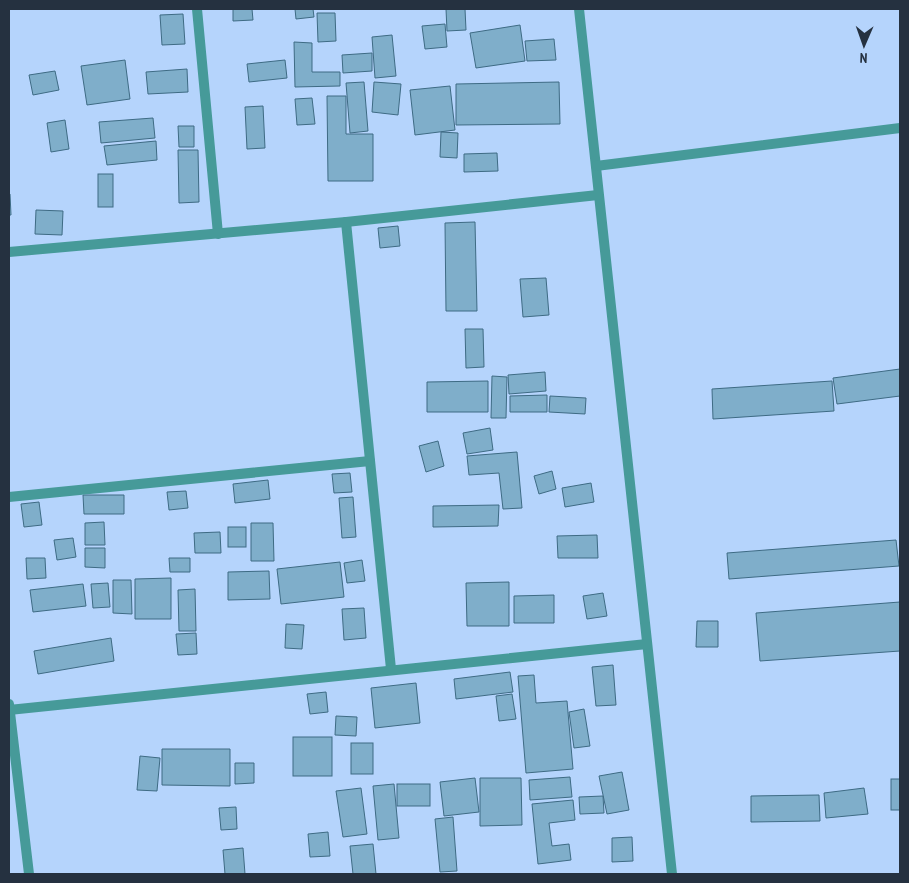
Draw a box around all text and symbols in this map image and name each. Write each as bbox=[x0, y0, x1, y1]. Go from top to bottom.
north arrow bbox=[839, 20, 889, 70]
text: N bbox=[859, 49, 868, 67]

